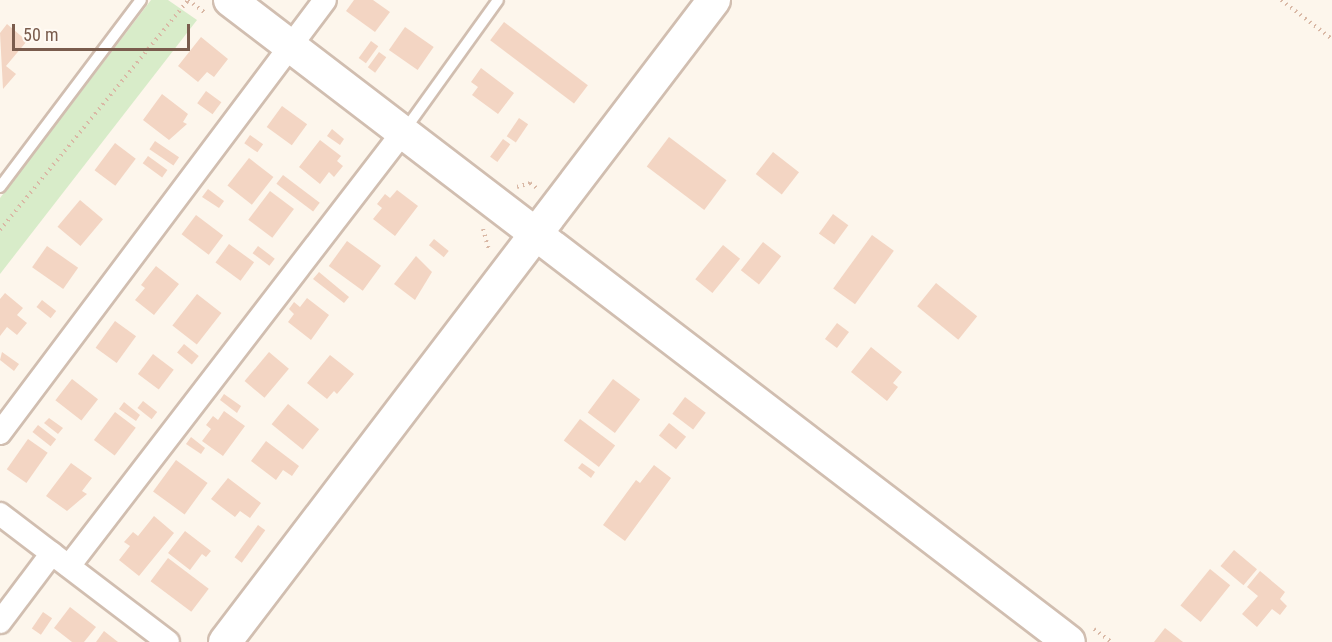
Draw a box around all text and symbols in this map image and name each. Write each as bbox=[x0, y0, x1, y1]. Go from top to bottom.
scale bar bbox=[15, 12, 194, 50]
text: 50 m bbox=[23, 24, 58, 45]

